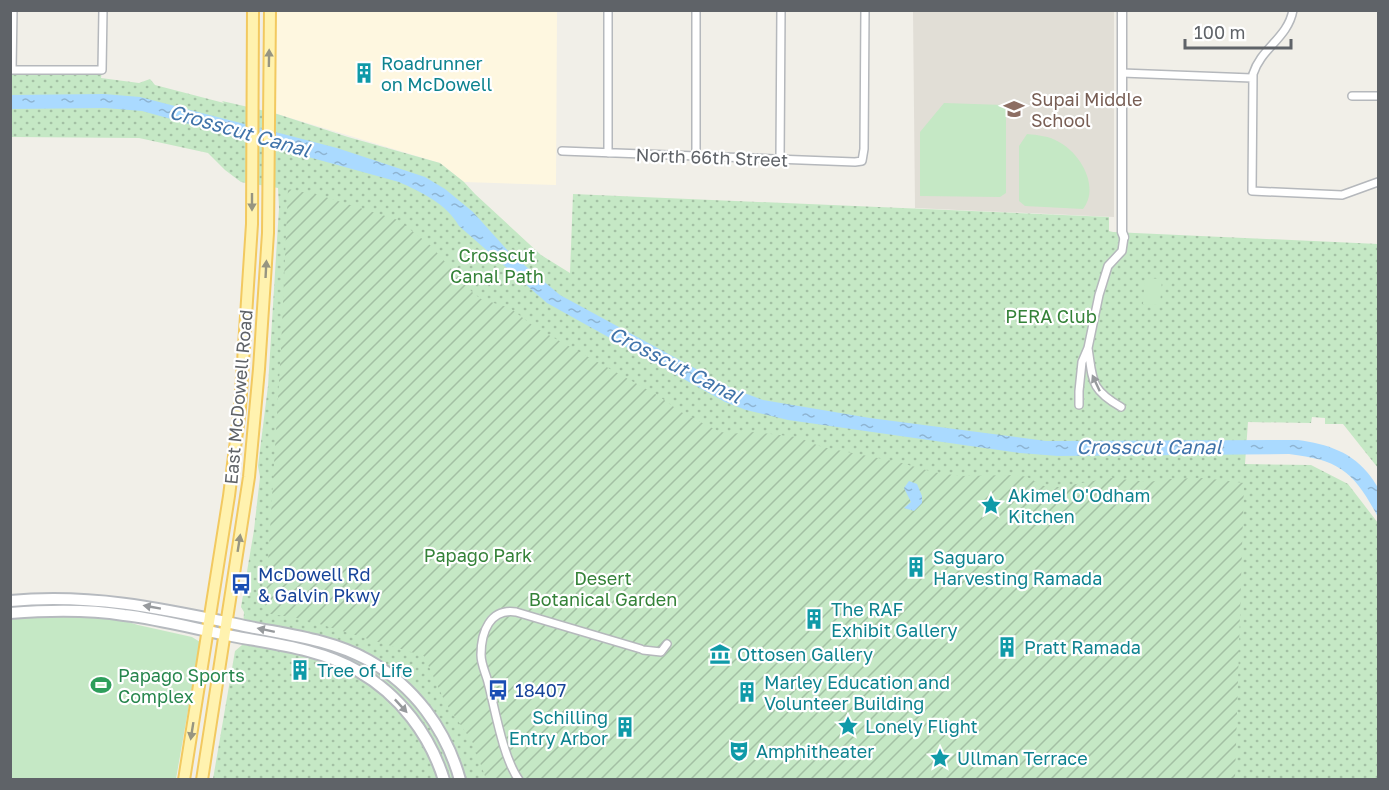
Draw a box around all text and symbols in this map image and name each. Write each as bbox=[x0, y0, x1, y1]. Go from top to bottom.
scale bar bbox=[1185, 12, 1292, 50]
text: 100 m bbox=[1194, 21, 1245, 43]
one-way arrow bbox=[264, 49, 274, 68]
place label: Roadrunner on McDowell bbox=[381, 52, 492, 95]
building icon: Roadrunner on McDowell bbox=[352, 61, 376, 85]
place label: Supai Middle School bbox=[1031, 88, 1142, 131]
school or university icon: Supai Middle School bbox=[1002, 97, 1026, 121]
water label: Crosscut Canal bbox=[167, 98, 314, 162]
street label: North 66th Street bbox=[635, 143, 789, 171]
one-way arrow bbox=[247, 193, 257, 212]
park label: Crosscut Canal Path bbox=[450, 244, 544, 287]
one-way arrow bbox=[261, 259, 270, 278]
park label: PERA Club bbox=[1005, 305, 1097, 327]
street label: East McDowell Road bbox=[219, 309, 257, 485]
water label: Crosscut Canal bbox=[606, 320, 747, 408]
one-way arrow bbox=[1091, 375, 1100, 392]
water label: Crosscut Canal bbox=[1076, 434, 1222, 458]
place label: Akimel O'Odham Kitchen bbox=[1008, 484, 1151, 527]
place icon: Akimel O'Odham Kitchen bbox=[979, 493, 1003, 517]
one-way arrow bbox=[234, 533, 243, 552]
park label: Papago Park bbox=[424, 544, 532, 566]
place label: Saguaro Harvesting Ramada bbox=[933, 546, 1102, 589]
building icon: Saguaro Harvesting Ramada bbox=[904, 555, 928, 579]
place label: McDowell Rd & Galvin Pkwy bbox=[258, 563, 380, 606]
park label: Desert Botanical Garden bbox=[529, 567, 677, 610]
bus stop icon: McDowell Rd & Galvin Pkwy bbox=[229, 572, 253, 596]
place label: The RAF Exhibit Gallery bbox=[831, 598, 958, 641]
one-way arrow bbox=[143, 602, 162, 611]
building icon: The RAF Exhibit Gallery bbox=[802, 607, 826, 631]
one-way arrow bbox=[257, 625, 276, 634]
building icon: Pratt Ramada bbox=[995, 635, 1019, 659]
place label: Pratt Ramada bbox=[1024, 636, 1141, 658]
museum icon: Ottosen Gallery bbox=[708, 642, 732, 666]
place label: Ottosen Gallery bbox=[737, 643, 873, 665]
building icon: Tree of Life bbox=[288, 658, 312, 682]
place label: Tree of Life bbox=[317, 659, 412, 681]
place label: Papago Sports Complex bbox=[118, 664, 245, 707]
place label: Marley Education and Volunteer Building bbox=[764, 671, 950, 714]
sports icon: Papago Sports Complex bbox=[89, 673, 113, 697]
bus stop icon: 18407 bbox=[486, 678, 510, 702]
place label: 18407 bbox=[515, 679, 566, 701]
building icon: Marley Education and Volunteer Building bbox=[735, 680, 759, 704]
one-way arrow bbox=[394, 699, 408, 714]
place label: Schilling Entry Arbor bbox=[509, 706, 608, 749]
place icon: Lonely Flight bbox=[836, 714, 860, 738]
building icon: Schilling Entry Arbor bbox=[613, 715, 637, 739]
place label: Lonely Flight bbox=[865, 715, 978, 737]
one-way arrow bbox=[188, 722, 197, 741]
theatre icon: Amphitheater bbox=[727, 739, 751, 763]
place label: Amphitheater bbox=[756, 740, 874, 762]
place icon: Ullman Terrace bbox=[928, 746, 952, 770]
place label: Ullman Terrace bbox=[957, 747, 1088, 769]

